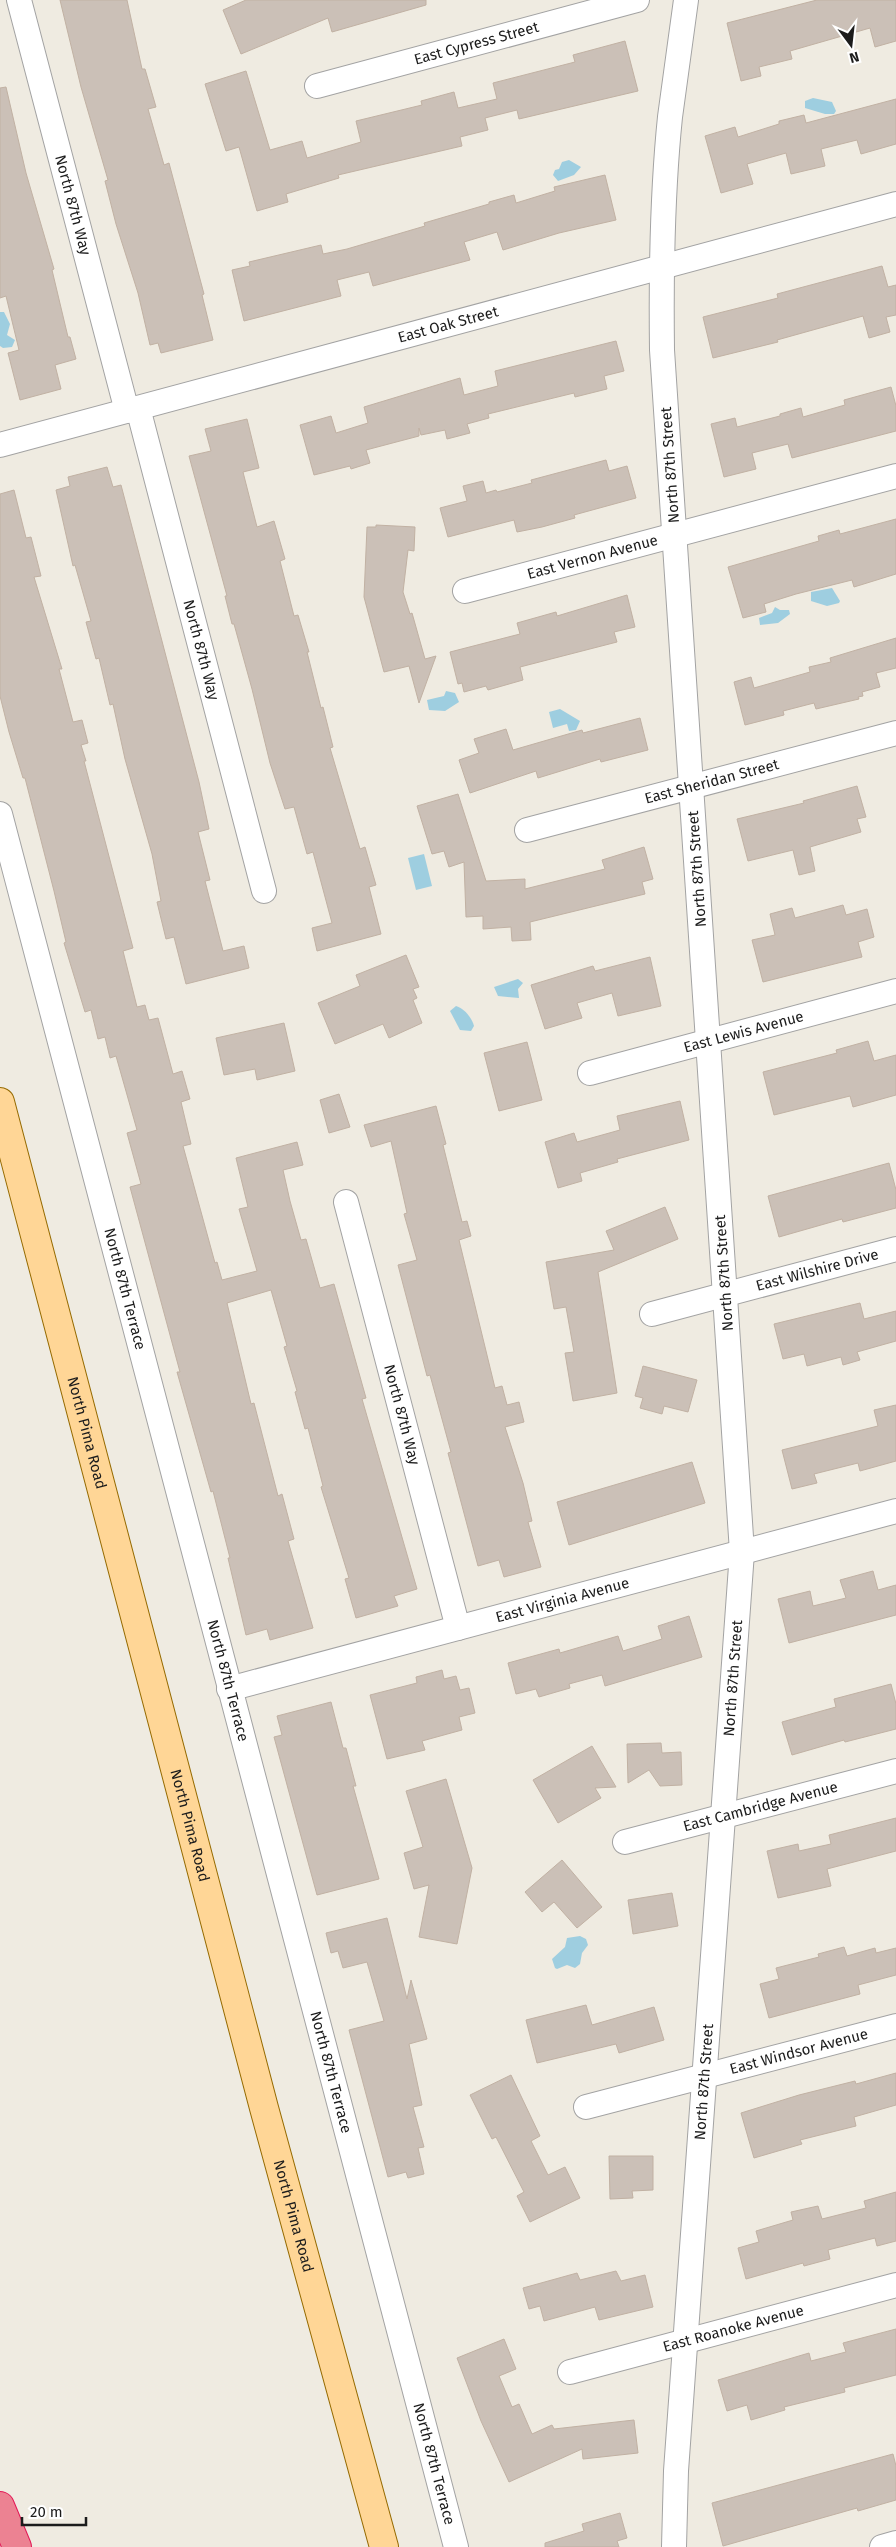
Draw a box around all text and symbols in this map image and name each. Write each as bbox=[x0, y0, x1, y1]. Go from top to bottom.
street label: East Cypress Street bbox=[412, 18, 541, 69]
north arrow bbox=[826, 20, 876, 70]
text: N bbox=[848, 48, 861, 66]
street label: North 87th Way bbox=[51, 153, 95, 258]
street label: East Oak Street bbox=[396, 302, 501, 347]
street label: North 87th Street bbox=[657, 406, 683, 524]
street label: East Vernon Avenue bbox=[525, 531, 660, 583]
street label: North 87th Way bbox=[179, 598, 223, 703]
street label: East Sheridan Street bbox=[643, 755, 781, 808]
street label: North 87th Street bbox=[684, 810, 710, 928]
street label: East Lewis Avenue bbox=[682, 1007, 806, 1057]
street label: North 87th Street bbox=[711, 1214, 737, 1332]
street label: North 87th Terrace bbox=[100, 1226, 150, 1352]
street label: East Wilshire Drive bbox=[754, 1245, 880, 1295]
street label: North 87th Way bbox=[380, 1363, 424, 1468]
street label: North Pima Road bbox=[63, 1375, 110, 1491]
street label: East Virginia Avenue bbox=[494, 1574, 631, 1626]
street label: North 87th Terrace bbox=[203, 1618, 253, 1743]
street label: North 87th Street bbox=[720, 1619, 746, 1737]
street label: North Pima Road bbox=[166, 1767, 213, 1884]
street label: East Cambridge Avenue bbox=[681, 1778, 840, 1835]
street label: North 87th Terrace bbox=[306, 2009, 356, 2135]
street label: North 87th Street bbox=[691, 2023, 717, 2141]
street label: East Windsor Avenue bbox=[728, 2025, 870, 2078]
street label: North Pima Road bbox=[270, 2158, 317, 2274]
street label: East Roanoke Avenue bbox=[661, 2301, 806, 2356]
street label: North 87th Terrace bbox=[409, 2401, 459, 2527]
scale bar bbox=[22, 2494, 86, 2526]
text: 20 m bbox=[30, 2503, 63, 2521]

